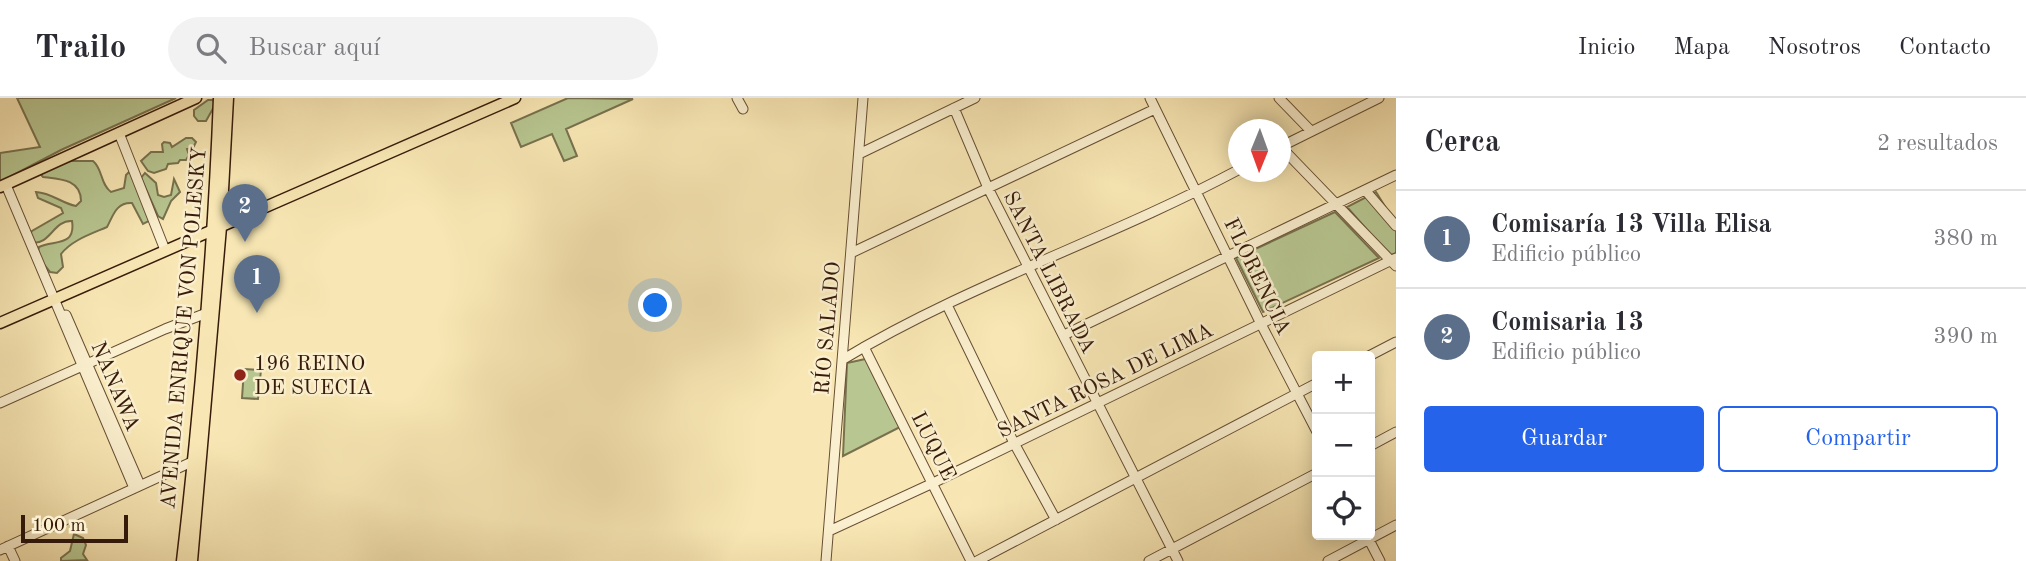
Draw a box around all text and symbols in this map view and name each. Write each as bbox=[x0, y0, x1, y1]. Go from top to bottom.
search box bbox=[168, 17, 658, 80]
icon: search bbox=[192, 29, 230, 67]
text: Trailo bbox=[35, 32, 126, 65]
text: Buscar aquí bbox=[248, 35, 380, 61]
text: Inicio bbox=[1578, 36, 1636, 60]
text: Mapa bbox=[1674, 36, 1730, 60]
text: Nosotros bbox=[1768, 36, 1861, 60]
text: Contacto bbox=[1899, 36, 1991, 60]
north arrow bbox=[1228, 119, 1291, 182]
text: Cerca bbox=[1424, 128, 1500, 158]
text: 2 resultados bbox=[1877, 132, 1998, 155]
street label: AVENIDA ENRIQUE VON POLESKY bbox=[158, 146, 211, 510]
pin: 2 bbox=[222, 184, 268, 242]
street label: SANTA LIBRADA bbox=[999, 188, 1099, 357]
text: Comisaría 13 Villa Elisa bbox=[1491, 212, 1772, 238]
street label: FLORENCIA bbox=[1219, 215, 1294, 338]
text: 1 bbox=[1440, 227, 1454, 250]
text: 380 m bbox=[1933, 227, 1998, 250]
text: Edificio público bbox=[1491, 243, 1641, 266]
pin: 1 bbox=[234, 255, 280, 313]
street label: RÍO SALADO bbox=[808, 260, 845, 396]
your location bbox=[638, 288, 672, 322]
text: Comisaria 13 bbox=[1491, 310, 1644, 336]
street label: SANTA ROSA DE LIMA bbox=[995, 320, 1217, 443]
text: 2 bbox=[1440, 325, 1454, 348]
text: 390 m bbox=[1933, 325, 1998, 348]
street label: NANAWA bbox=[86, 339, 143, 434]
text: Edificio público bbox=[1491, 341, 1641, 364]
map controls bbox=[1312, 351, 1375, 540]
button: + bbox=[1312, 351, 1375, 414]
place label: 196 REINO DE SUECIA bbox=[254, 354, 373, 399]
marker: 196 REINO DE SUECIA bbox=[232, 367, 248, 383]
button: Guardar bbox=[1424, 406, 1704, 472]
button: Compartir bbox=[1718, 406, 1998, 472]
street label: LUQUE bbox=[906, 409, 959, 485]
button: − bbox=[1312, 414, 1375, 477]
button: locate bbox=[1312, 477, 1375, 540]
scale bar bbox=[21, 512, 128, 544]
text: 100 m bbox=[32, 517, 85, 536]

